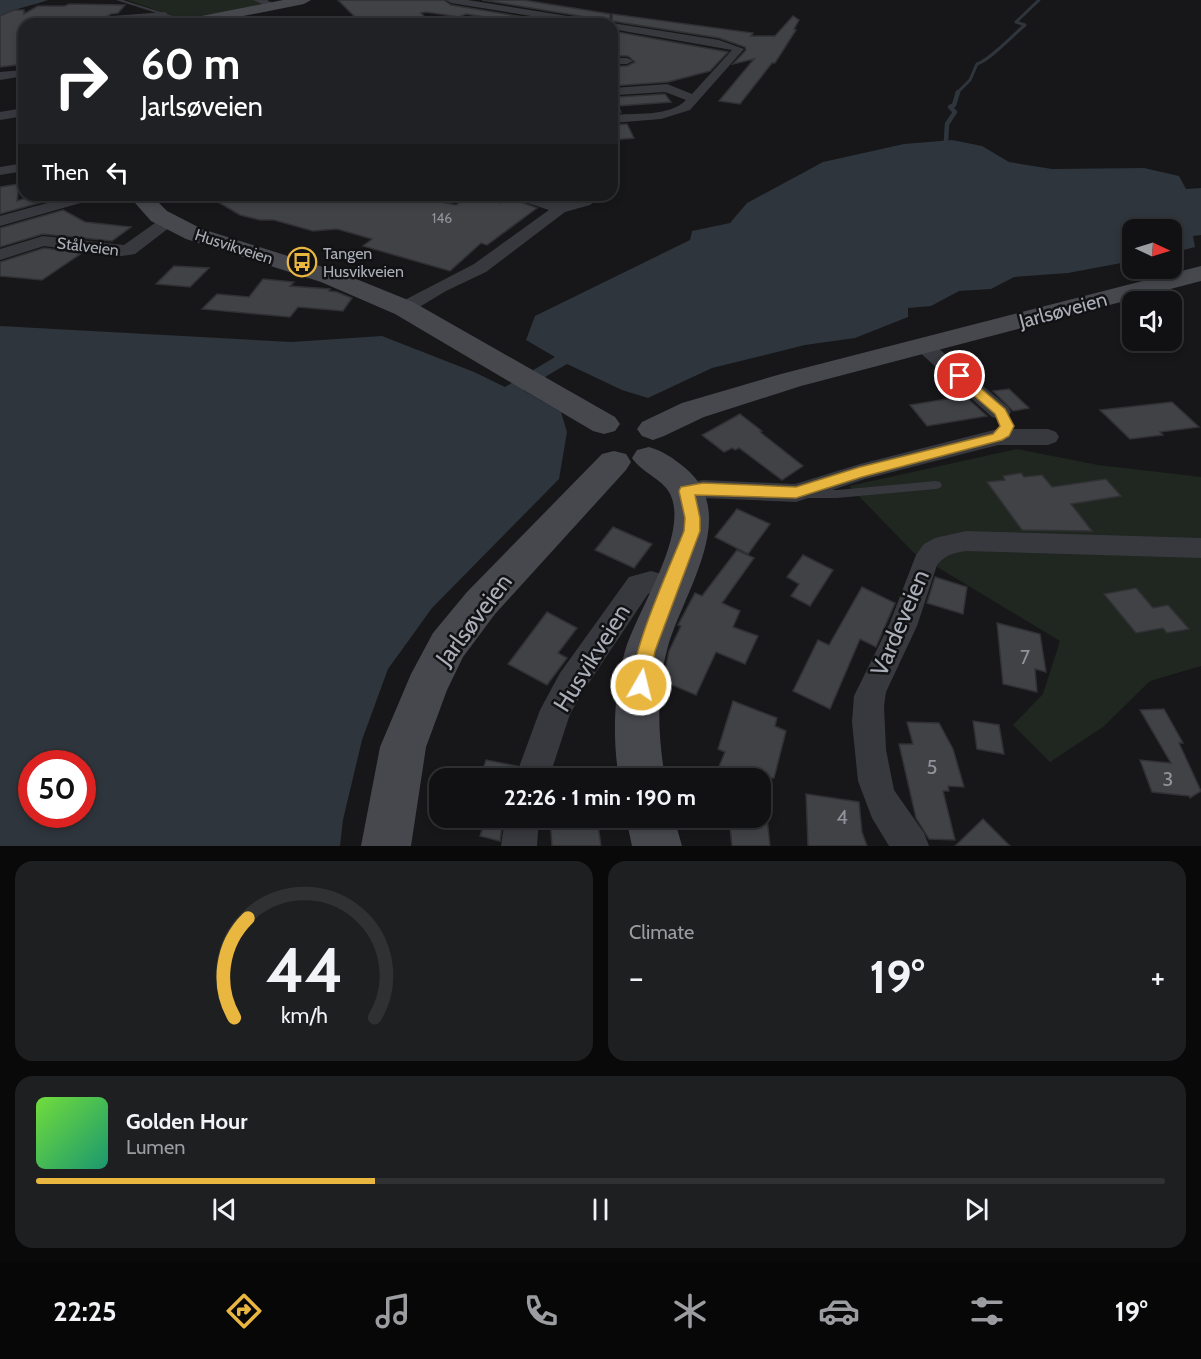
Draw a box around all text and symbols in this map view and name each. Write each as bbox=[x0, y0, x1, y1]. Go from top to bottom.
text: 60 m bbox=[141, 38, 240, 90]
icon: right bbox=[42, 42, 120, 120]
text: Jarlsøveien bbox=[141, 90, 263, 123]
icon: left bbox=[101, 156, 134, 189]
text: Then bbox=[42, 159, 89, 186]
house number: 146 bbox=[432, 209, 452, 227]
north arrow bbox=[1122, 219, 1182, 279]
map controls bbox=[1122, 219, 1182, 351]
street label: Husvikveien bbox=[192, 225, 275, 268]
street label: Stålveien bbox=[56, 233, 120, 260]
place label: Tangen Husvikveien bbox=[323, 244, 404, 281]
bus stop icon: Tangen Husvikveien bbox=[286, 246, 318, 278]
street label: Jarlsøveien bbox=[1015, 287, 1110, 334]
button: sound bbox=[1122, 291, 1182, 351]
pin bbox=[934, 350, 985, 401]
icon: arrive bbox=[943, 359, 976, 392]
street label: Vardeveien bbox=[864, 565, 935, 680]
street label: Jarlsøveien bbox=[429, 568, 518, 672]
street label: Husvikveien bbox=[547, 599, 636, 717]
house number: 7 bbox=[1020, 645, 1030, 669]
position arrow bbox=[609, 653, 673, 717]
speed limit sign: 50 bbox=[18, 750, 96, 828]
house number: 5 bbox=[927, 755, 937, 779]
house number: 3 bbox=[1163, 767, 1173, 791]
text: 22:26 · 1 min · 190 m bbox=[504, 784, 696, 811]
house number: 4 bbox=[836, 805, 848, 829]
text: Climate bbox=[629, 920, 694, 944]
text: 44 bbox=[265, 932, 343, 1008]
text: 19° bbox=[870, 950, 924, 1004]
text: − bbox=[629, 957, 644, 997]
text: + bbox=[1150, 957, 1165, 997]
text: km/h bbox=[281, 1002, 327, 1028]
text: Golden Hour bbox=[126, 1108, 247, 1135]
text: Lumen bbox=[126, 1135, 185, 1159]
icon: previous bbox=[208, 1193, 241, 1226]
icon: pause bbox=[584, 1193, 617, 1226]
icon: next bbox=[960, 1193, 993, 1226]
icon: directions bbox=[223, 1290, 265, 1332]
icon: music bbox=[372, 1290, 414, 1332]
icon: phone bbox=[520, 1290, 562, 1332]
icon: climate bbox=[669, 1290, 711, 1332]
icon: car bbox=[818, 1290, 860, 1332]
icon: filters bbox=[966, 1290, 1008, 1332]
text: 22:25 bbox=[53, 1295, 117, 1328]
text: 19° bbox=[1115, 1295, 1148, 1328]

